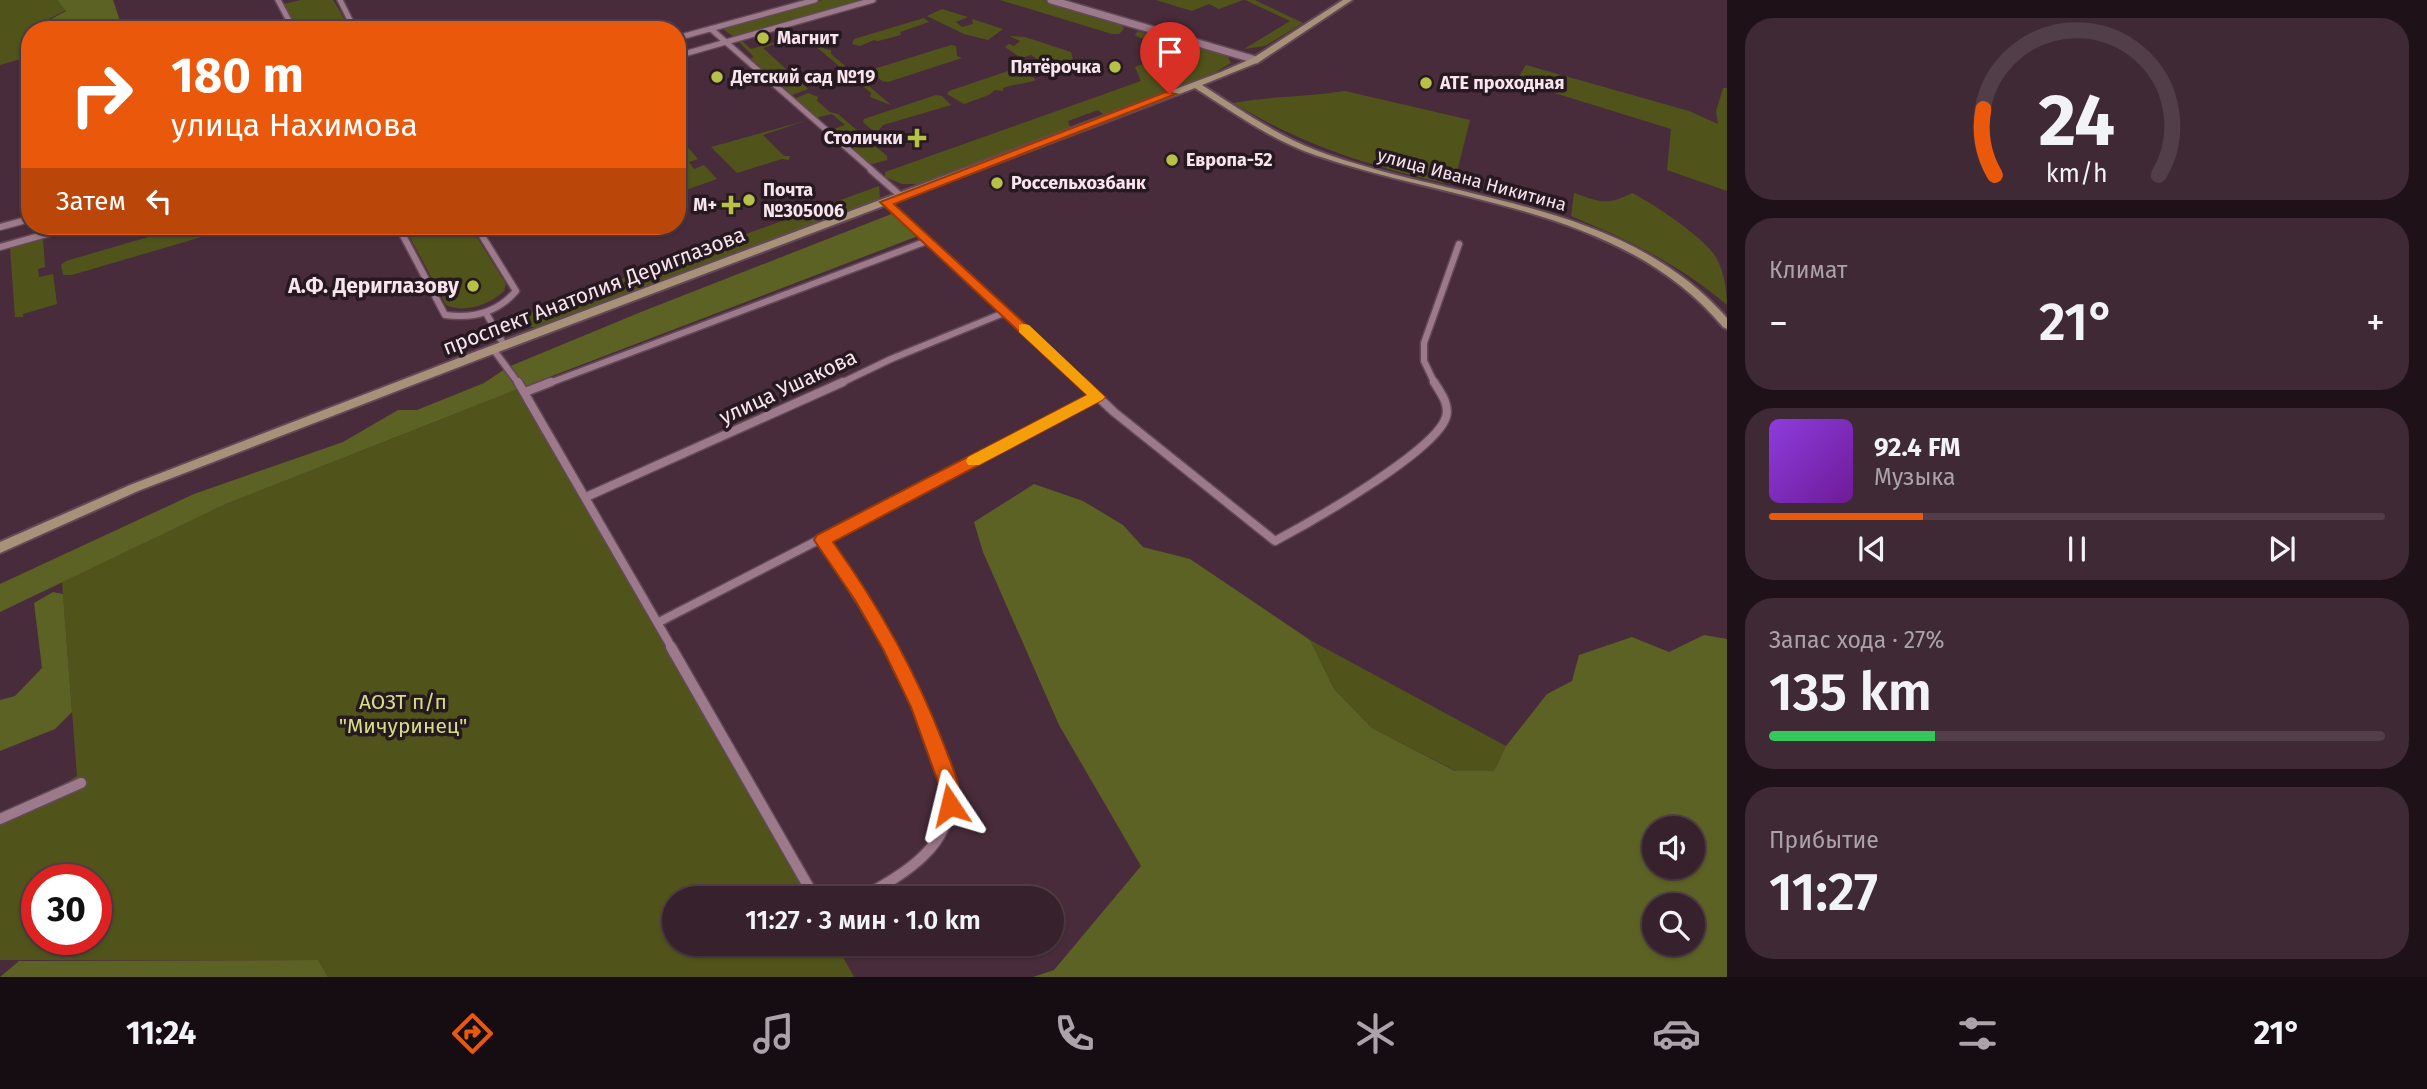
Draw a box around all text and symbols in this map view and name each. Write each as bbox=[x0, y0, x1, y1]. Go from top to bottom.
pin bbox=[1140, 22, 1200, 94]
place label: Магнит bbox=[777, 27, 839, 49]
marker: Магнит bbox=[755, 30, 771, 46]
icon: arrive bbox=[1151, 33, 1189, 71]
text: 180 m bbox=[171, 46, 304, 105]
icon: right bbox=[56, 49, 147, 140]
place label: Пятёрочка bbox=[1010, 56, 1101, 78]
marker: Пятёрочка bbox=[1107, 59, 1123, 75]
place label: Детский сад №19 bbox=[730, 66, 875, 88]
marker: Детский сад №19 bbox=[709, 69, 725, 85]
place label: АТЕ проходная bbox=[1439, 72, 1564, 94]
marker: АТЕ проходная bbox=[1418, 75, 1434, 91]
text: 24 bbox=[2039, 77, 2115, 164]
text: улица Нахимова bbox=[171, 106, 418, 144]
place label: Столички bbox=[824, 127, 903, 149]
marker: Столички bbox=[909, 130, 925, 146]
street label: улица Ивана Никитина bbox=[1375, 144, 1569, 216]
place label: Европа-52 bbox=[1186, 149, 1273, 171]
marker: Европа-52 bbox=[1164, 152, 1180, 168]
text: km/h bbox=[2046, 159, 2108, 189]
place label: Россельхозбанк bbox=[1011, 172, 1146, 194]
marker: Россельхозбанк bbox=[989, 175, 1005, 191]
place label: Почта №305006 bbox=[763, 179, 844, 222]
icon: left bbox=[140, 182, 178, 220]
text: Затем bbox=[56, 186, 126, 217]
marker: Почта №305006 bbox=[741, 192, 757, 208]
place label: М+ bbox=[693, 194, 717, 216]
marker: М+ bbox=[723, 197, 739, 213]
street label: проспект Анатолия Дериглазова bbox=[439, 221, 749, 361]
text: Климат bbox=[1769, 256, 1847, 284]
place label: А.Ф. Дериглазову bbox=[287, 273, 459, 299]
marker: А.Ф. Дериглазову bbox=[465, 278, 481, 294]
text: 21° bbox=[2039, 291, 2115, 354]
text: − bbox=[1769, 300, 1788, 346]
text: + bbox=[2366, 300, 2385, 346]
street label: улица Ушакова bbox=[715, 344, 861, 430]
text: 92.4 FM bbox=[1874, 432, 1960, 463]
text: Музыка bbox=[1874, 463, 1955, 491]
icon: previous bbox=[1853, 530, 1891, 568]
icon: pause bbox=[2058, 530, 2096, 568]
icon: next bbox=[2263, 530, 2301, 568]
text: Запас хода · 27% bbox=[1769, 626, 1944, 654]
text: 135 km bbox=[1769, 661, 1932, 724]
park label: АОЗТ п/п "Мичуринец" bbox=[339, 689, 467, 739]
position arrow bbox=[913, 768, 987, 842]
map controls bbox=[1642, 816, 1705, 956]
button: sound bbox=[1642, 816, 1705, 879]
text: Прибытие bbox=[1769, 826, 1879, 854]
text: 11:27 bbox=[1769, 861, 1878, 924]
speed limit sign: 30 bbox=[21, 864, 112, 955]
button: search bbox=[1642, 893, 1705, 956]
text: 11:27 · 3 мин · 1.0 km bbox=[745, 905, 981, 936]
icon: directions bbox=[448, 1009, 497, 1058]
icon: music bbox=[749, 1009, 798, 1058]
icon: phone bbox=[1050, 1009, 1099, 1058]
icon: climate bbox=[1351, 1009, 1400, 1058]
icon: car bbox=[1652, 1009, 1701, 1058]
icon: filters bbox=[1953, 1009, 2002, 1058]
text: 11:24 bbox=[126, 1014, 196, 1052]
text: 21° bbox=[2254, 1014, 2301, 1052]

